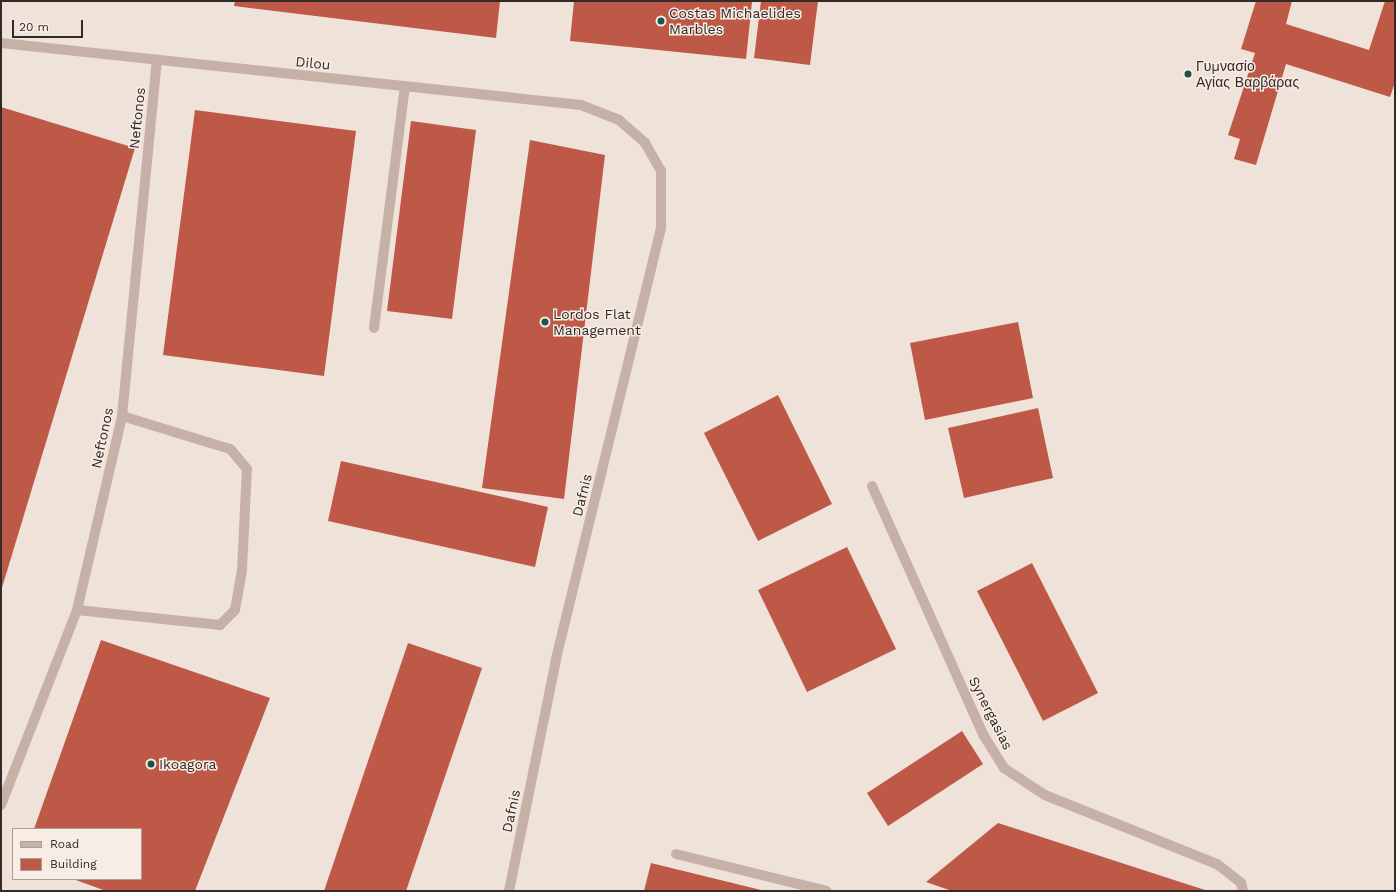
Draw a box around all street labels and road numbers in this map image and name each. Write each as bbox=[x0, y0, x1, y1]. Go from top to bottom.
street label: Dilou bbox=[295, 53, 331, 73]
street label: Neftonos bbox=[125, 86, 149, 150]
street label: Neftonos bbox=[87, 406, 117, 470]
street label: Dafnis bbox=[569, 472, 595, 518]
street label: Synergasias bbox=[965, 674, 1017, 752]
street label: Dafnis bbox=[498, 788, 524, 834]

